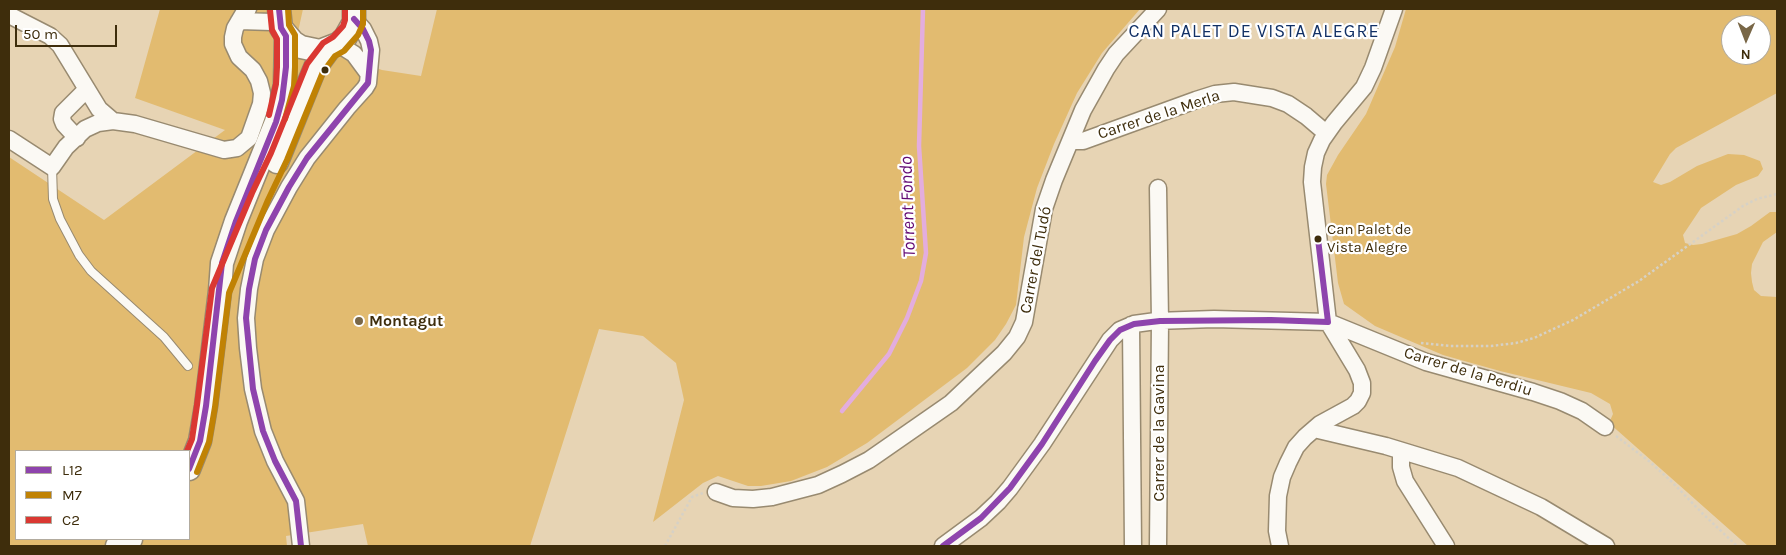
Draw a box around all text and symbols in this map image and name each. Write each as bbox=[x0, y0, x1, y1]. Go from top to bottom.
scale bar bbox=[18, 15, 120, 47]
north arrow bbox=[1721, 15, 1771, 65]
district label: CAN PALET DE VISTA ALEGRE bbox=[1125, 21, 1383, 43]
text: 50 m bbox=[23, 25, 58, 43]
text: N bbox=[1741, 46, 1751, 63]
unlabelled marker bbox=[320, 65, 330, 75]
street label: Carrer de la Merla bbox=[1095, 86, 1223, 144]
water label: Torrent Fondo bbox=[895, 156, 921, 258]
street label: Carrer del Tudó bbox=[1016, 205, 1056, 315]
place label: Can Palet de Vista Alegre bbox=[1327, 221, 1411, 256]
marker: Can Palet de Vista Alegre bbox=[1313, 234, 1323, 244]
place label: Montagut bbox=[369, 311, 443, 331]
marker: Montagut bbox=[353, 315, 365, 327]
street label: Carrer de la Perdiu bbox=[1401, 343, 1535, 401]
street label: Carrer de la Gavina bbox=[1149, 365, 1169, 501]
legend bbox=[15, 450, 190, 540]
text: L12 bbox=[62, 461, 83, 479]
text: M7 bbox=[62, 486, 82, 504]
text: C2 bbox=[62, 511, 80, 529]

